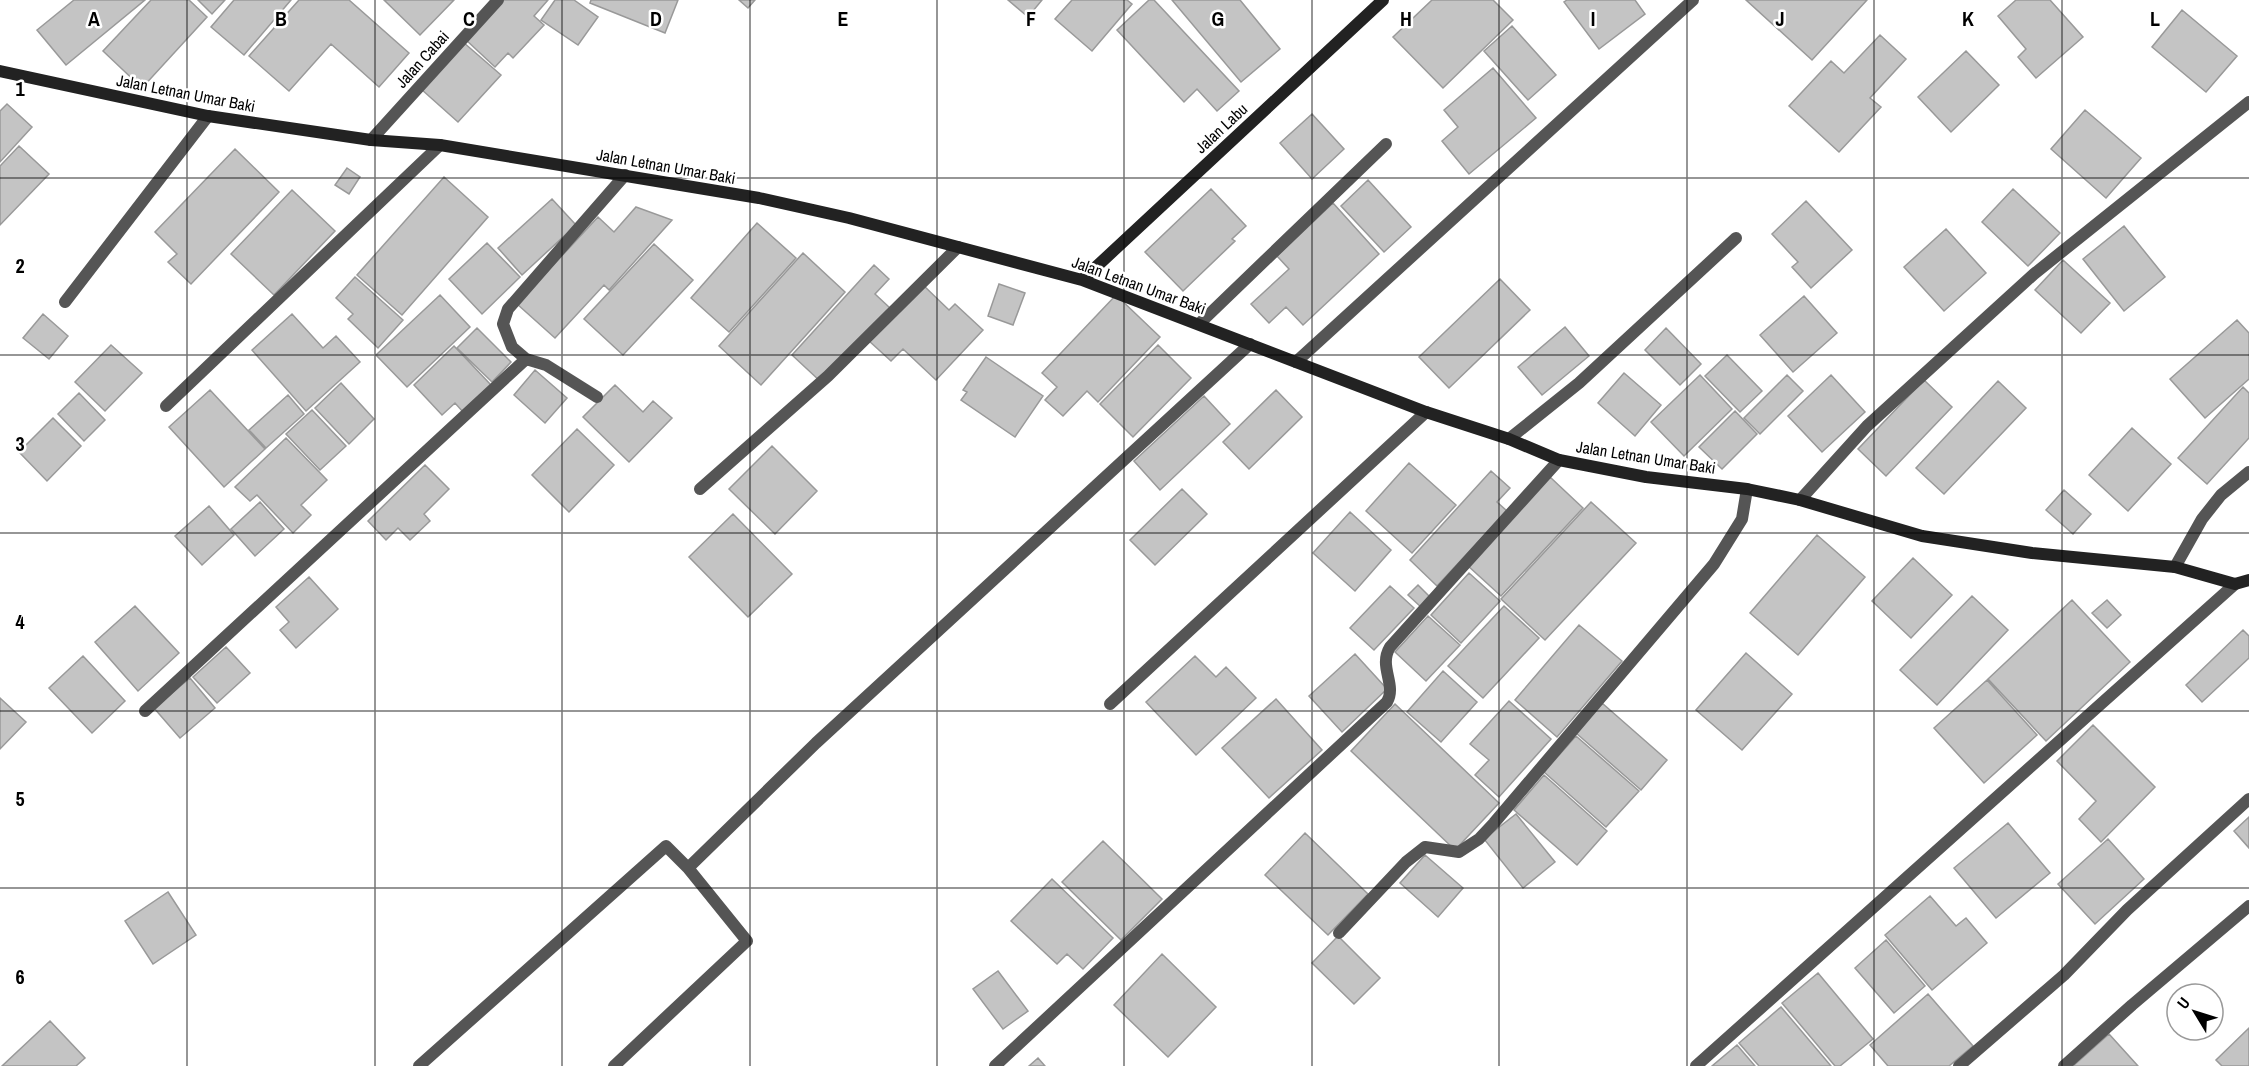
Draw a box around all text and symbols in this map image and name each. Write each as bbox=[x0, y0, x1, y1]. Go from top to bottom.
text: A bbox=[88, 5, 100, 32]
text: B bbox=[275, 5, 287, 32]
text: C bbox=[463, 5, 475, 32]
text: D bbox=[650, 5, 662, 32]
text: E bbox=[838, 5, 849, 32]
text: F bbox=[1026, 5, 1036, 32]
text: G bbox=[1212, 5, 1224, 32]
text: H bbox=[1400, 5, 1412, 32]
text: I bbox=[1591, 5, 1595, 32]
text: J bbox=[1775, 5, 1785, 32]
text: K bbox=[1962, 5, 1974, 32]
text: L bbox=[2150, 5, 2160, 32]
street label: Jalan Cabai bbox=[390, 26, 454, 92]
street label: Jalan Letnan Umar Baki bbox=[115, 69, 257, 117]
text: 1 bbox=[15, 75, 25, 102]
street label: Jalan Labu bbox=[1190, 98, 1252, 158]
street label: Jalan Letnan Umar Baki bbox=[595, 143, 737, 189]
street label: Jalan Letnan Umar Baki bbox=[1069, 251, 1209, 319]
text: 2 bbox=[15, 252, 25, 279]
text: 3 bbox=[15, 430, 25, 457]
street label: Jalan Letnan Umar Baki bbox=[1575, 435, 1717, 479]
text: 4 bbox=[15, 608, 25, 635]
text: 5 bbox=[15, 785, 25, 812]
text: 6 bbox=[15, 963, 25, 990]
north arrow bbox=[2165, 982, 2225, 1042]
text: U bbox=[2172, 992, 2195, 1013]

